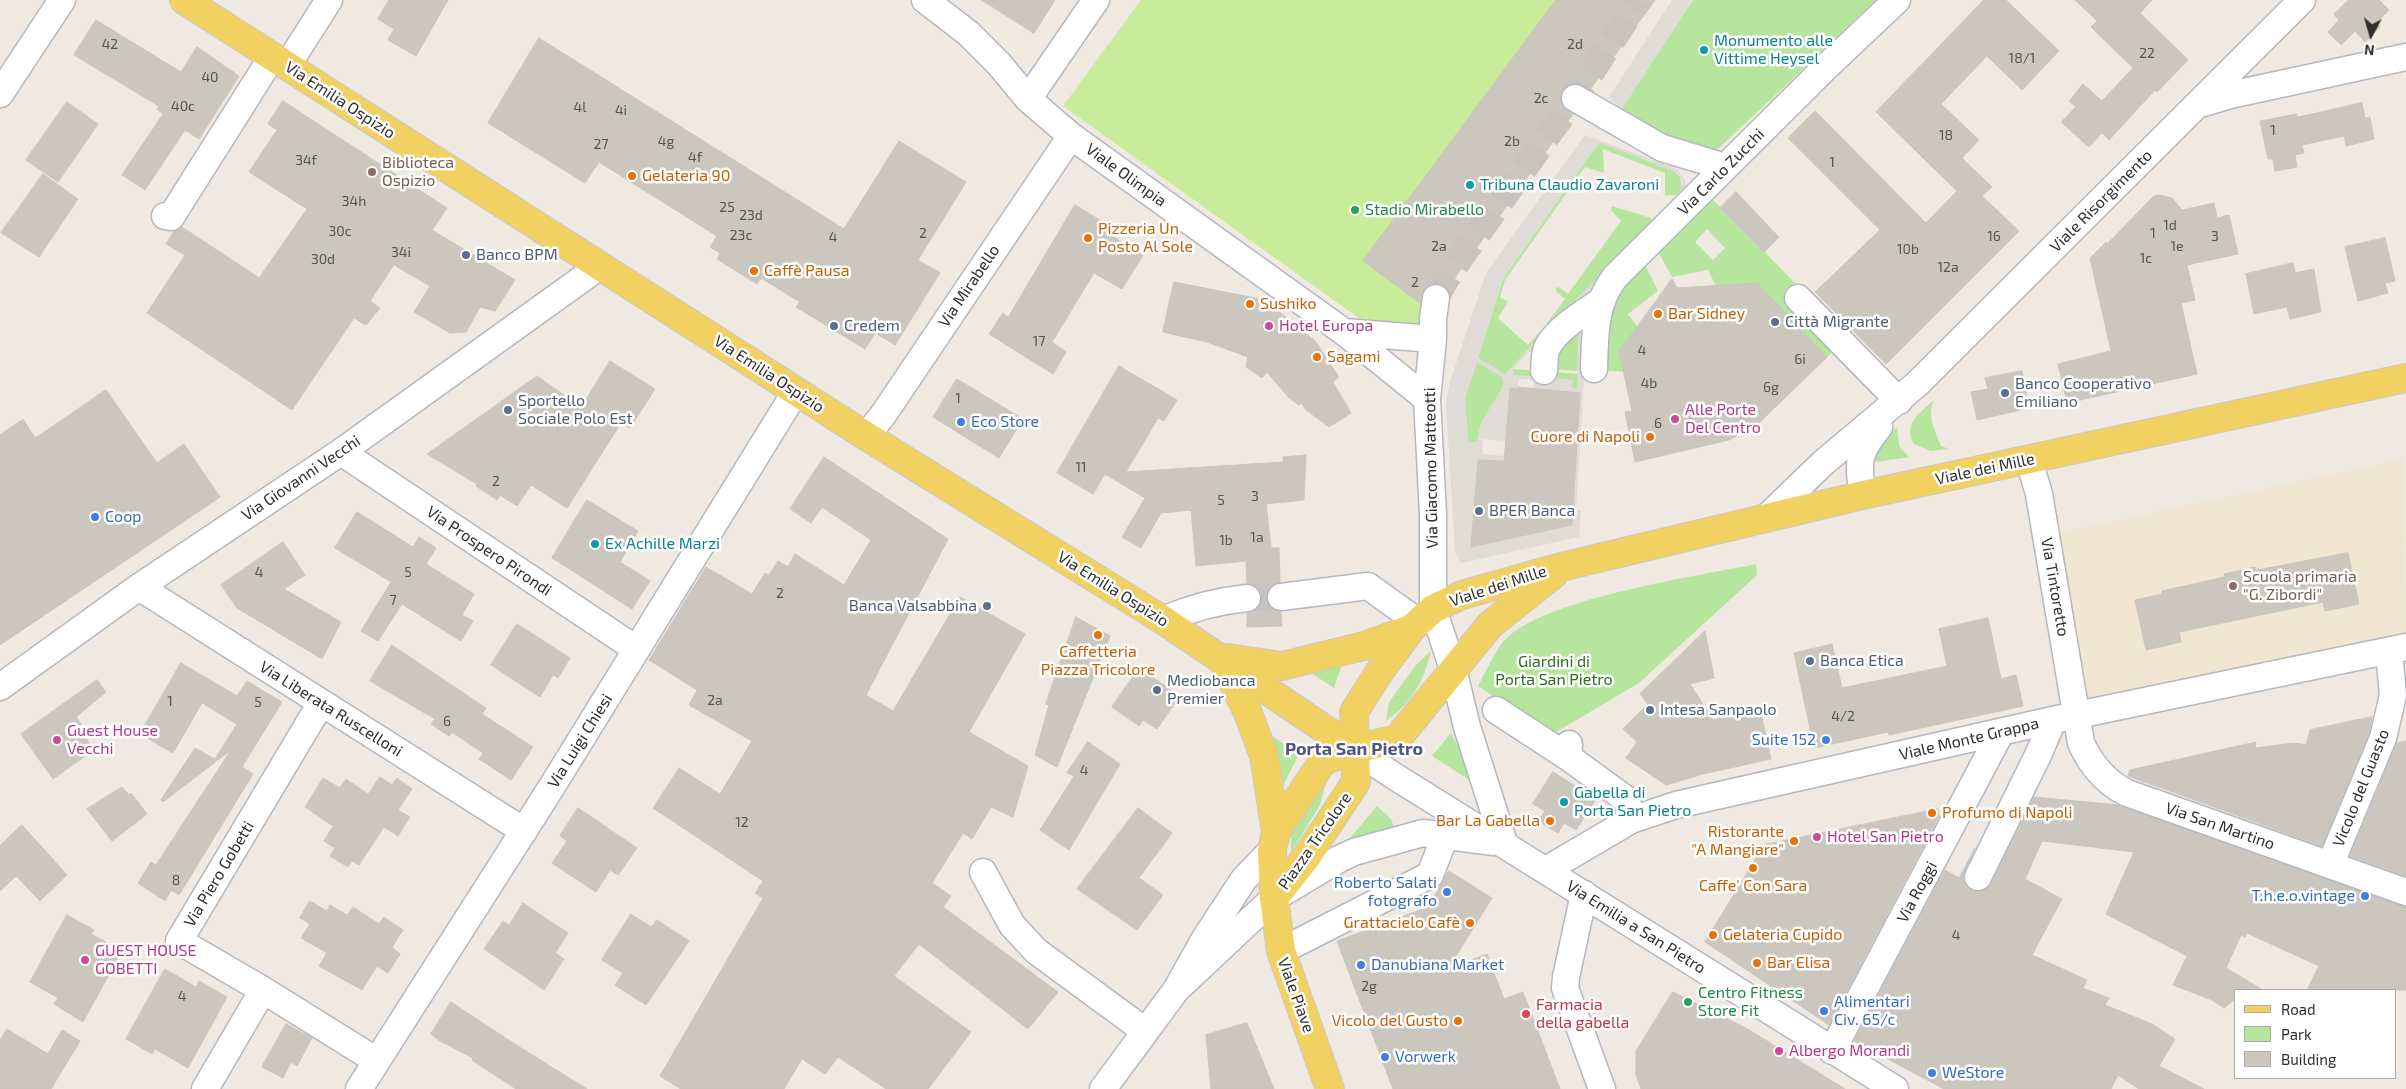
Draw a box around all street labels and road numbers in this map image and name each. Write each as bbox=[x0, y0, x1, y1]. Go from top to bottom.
street label: Via Emilia Ospizio bbox=[281, 57, 399, 143]
street label: Via Carlo Zucchi bbox=[1674, 125, 1768, 219]
street label: Viale Olimpia bbox=[1082, 139, 1170, 211]
street label: Viale Risorgimento bbox=[2046, 146, 2156, 256]
street label: Via Mirabello bbox=[934, 241, 1004, 331]
street label: Via Emilia Ospizio bbox=[710, 331, 828, 417]
street label: Via Giacomo Matteotti bbox=[1420, 387, 1442, 549]
street label: Via Giovanni Vecchi bbox=[238, 431, 364, 525]
street label: Viale dei Mille bbox=[1934, 449, 2036, 489]
street label: Via Prospero Pirondi bbox=[423, 502, 555, 600]
street label: Via Tintoretto bbox=[2037, 536, 2073, 638]
street label: Via Emilia Ospizio bbox=[1054, 547, 1172, 631]
street label: Viale dei Mille bbox=[1447, 561, 1549, 611]
street label: Via Liberata Ruscelloni bbox=[256, 657, 406, 761]
street label: Via Luigi Chiesi bbox=[544, 691, 616, 791]
street label: Viale Monte Grappa bbox=[1897, 714, 2041, 764]
street label: Vicolo del Guasto bbox=[2329, 726, 2393, 850]
street label: Piazza Tricolore bbox=[1274, 789, 1356, 893]
street label: Via San Martino bbox=[2163, 798, 2277, 854]
street label: Via Piero Gobetti bbox=[180, 818, 258, 930]
street label: Via Roggi bbox=[1893, 858, 1941, 926]
street label: Via Emilia a San Pietro bbox=[1563, 876, 1709, 978]
street label: Viale Piave bbox=[1274, 955, 1318, 1035]

